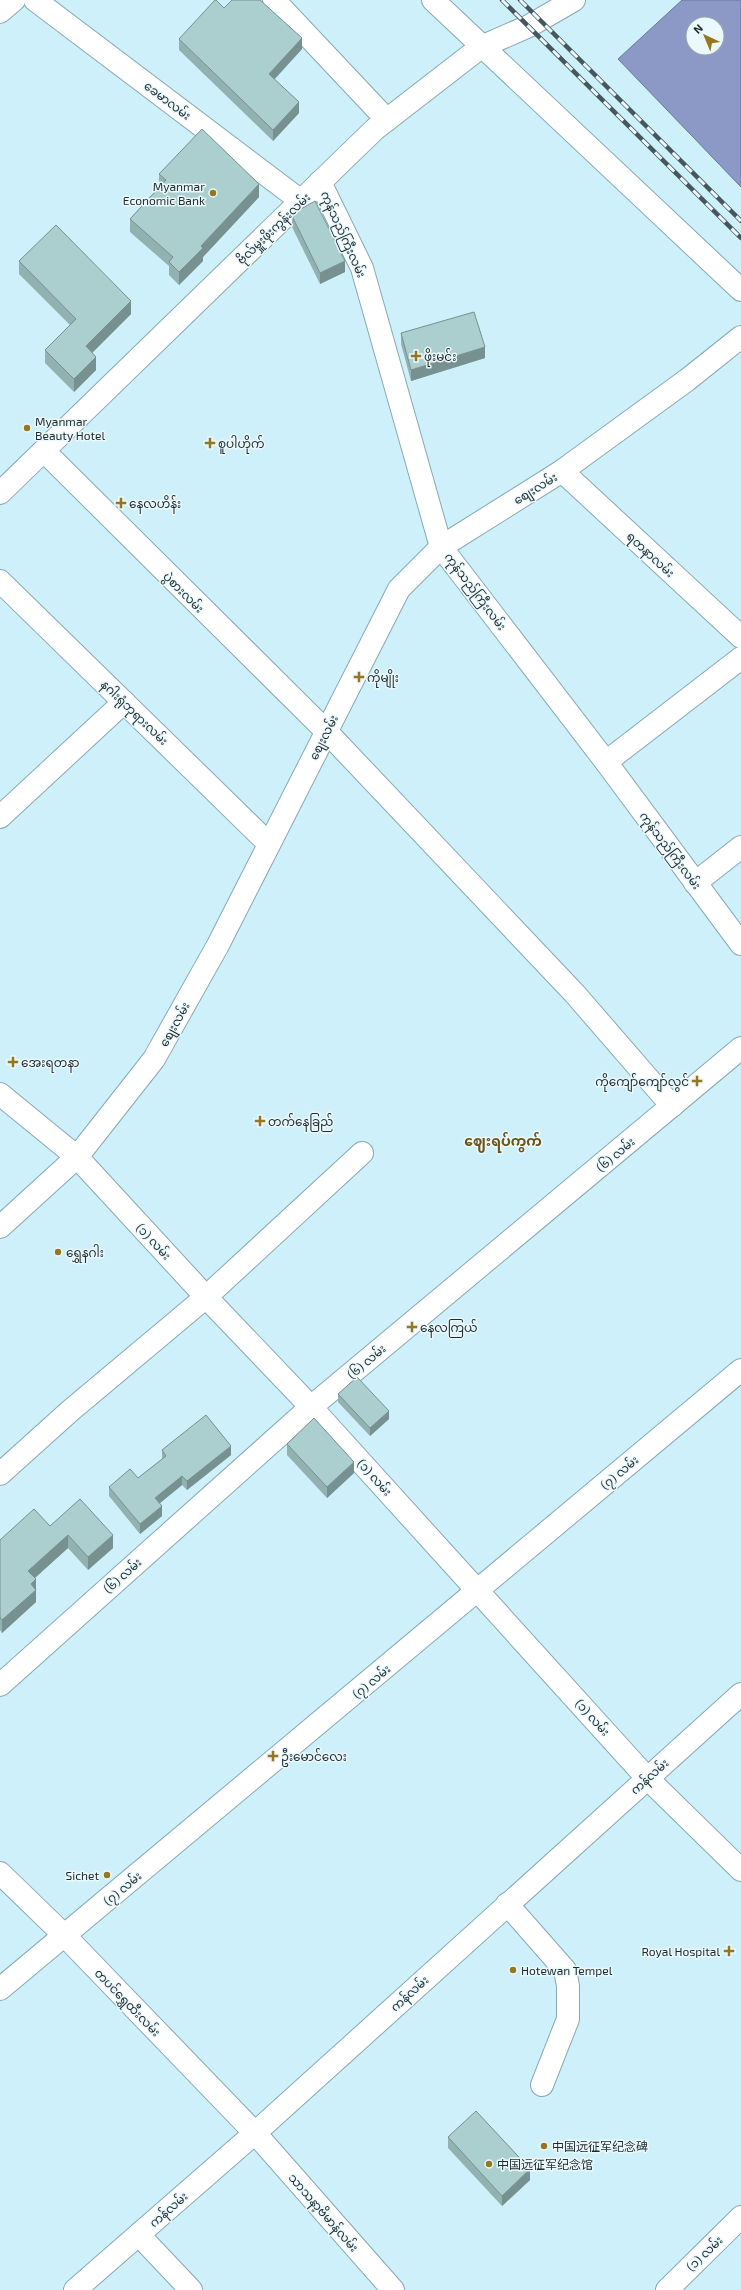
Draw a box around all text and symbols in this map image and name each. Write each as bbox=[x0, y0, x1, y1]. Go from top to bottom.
north arrow bbox=[685, 16, 725, 56]
text: N bbox=[690, 21, 705, 36]
street label: ခေမာလမ်း bbox=[142, 77, 195, 122]
place label: Myanmar Economic Bank bbox=[123, 179, 205, 207]
marker: Myanmar Economic Bank bbox=[208, 188, 218, 198]
street label: ကုန်သည်ကြီးလမ်း bbox=[315, 188, 370, 281]
street label: ဗိုလ်မှူးဖိုးကွန်းလမ်း bbox=[233, 189, 315, 269]
place label: ဖိုးမင်း bbox=[424, 348, 456, 367]
marker: ဖိုးမင်း bbox=[411, 351, 421, 361]
place label: Myanmar Beauty Hotel bbox=[35, 414, 105, 442]
marker: Myanmar Beauty Hotel bbox=[22, 423, 32, 433]
place label: စူပါဟိုက် bbox=[218, 435, 264, 454]
marker: စူပါဟိုက် bbox=[205, 438, 215, 448]
street label: စျေးလမ်း bbox=[510, 468, 561, 510]
place label: နေလဟိန်း bbox=[129, 495, 181, 514]
marker: နေလဟိန်း bbox=[116, 498, 126, 508]
street label: ရတနာလမ်း bbox=[622, 528, 678, 582]
street label: ကုန်သည်ကြီးလမ်း bbox=[439, 549, 510, 635]
street label: ပွဲစားလမ်း bbox=[158, 568, 208, 618]
place label: ကိုမျိုး bbox=[367, 669, 399, 688]
marker: ကိုမျိုး bbox=[354, 672, 364, 682]
street label: နဂါးရုံဘုရားလမ်း bbox=[96, 676, 172, 750]
street label: စျေးလမ်း bbox=[305, 712, 344, 764]
street label: ကုန်သည်ကြီးလမ်း bbox=[634, 808, 705, 894]
street label: စျေးလမ်း bbox=[155, 999, 195, 1051]
place label: အေးရတနာ bbox=[21, 1055, 79, 1073]
marker: အေးရတနာ bbox=[8, 1057, 18, 1067]
place label: ကိုကျော်ကျော်လွင် bbox=[595, 1073, 689, 1092]
marker: ကိုကျော်ကျော်လွင် bbox=[692, 1076, 702, 1086]
place label: တက်နေခြည် bbox=[268, 1113, 333, 1132]
marker: တက်နေခြည် bbox=[255, 1116, 265, 1126]
district label: ဈေးရပ်ကွက် bbox=[464, 1131, 542, 1153]
street label: (၆) လမ်း bbox=[592, 1133, 637, 1174]
street label: (၁) လမ်း bbox=[134, 1219, 175, 1262]
place label: ရွှေနဂါး bbox=[66, 1244, 104, 1263]
marker: ရွှေနဂါး bbox=[53, 1247, 63, 1257]
place label: နေလကြယ် bbox=[420, 1319, 478, 1338]
marker: နေလကြယ် bbox=[407, 1322, 417, 1332]
street label: (၆) လမ်း bbox=[343, 1340, 388, 1381]
street label: (၇) လမ်း bbox=[597, 1451, 643, 1495]
street label: (၁) လမ်း bbox=[355, 1455, 396, 1498]
street label: (၆) လမ်း bbox=[100, 1554, 144, 1595]
street label: (၇) လမ်း bbox=[349, 1660, 395, 1704]
street label: (၁) လမ်း bbox=[573, 1695, 614, 1738]
place label: ဦးမောင်လေး bbox=[281, 1748, 347, 1767]
marker: ဦးမောင်လေး bbox=[268, 1751, 278, 1761]
street label: ကန်လမ်း bbox=[627, 1755, 673, 1800]
street label: (၇) လမ်း bbox=[100, 1867, 146, 1911]
place label: Sichet bbox=[65, 1868, 99, 1882]
marker: Sichet bbox=[102, 1870, 112, 1880]
place label: Royal Hospital bbox=[641, 1944, 720, 1958]
marker: Royal Hospital bbox=[723, 1945, 735, 1957]
place label: Hotewan Tempel bbox=[521, 1963, 613, 1977]
street label: တပင်ရွှေထီးလမ်း bbox=[89, 1965, 164, 2041]
marker: Hotewan Tempel bbox=[508, 1965, 518, 1975]
street label: ကန်လမ်း bbox=[387, 1972, 433, 2017]
place label: 中国远征军纪念碑 bbox=[552, 2139, 648, 2153]
marker: 中国远征军纪念碑 bbox=[539, 2141, 549, 2151]
place label: 中国远征军纪念馆 bbox=[497, 2157, 593, 2171]
marker: 中国远征军纪念馆 bbox=[484, 2159, 494, 2169]
street label: သာသနာ့ဗိမာန်လမ်း bbox=[283, 2169, 363, 2257]
street label: ကန်လမ်း bbox=[145, 2188, 193, 2232]
street label: (၁) လမ်း bbox=[682, 2232, 725, 2274]

